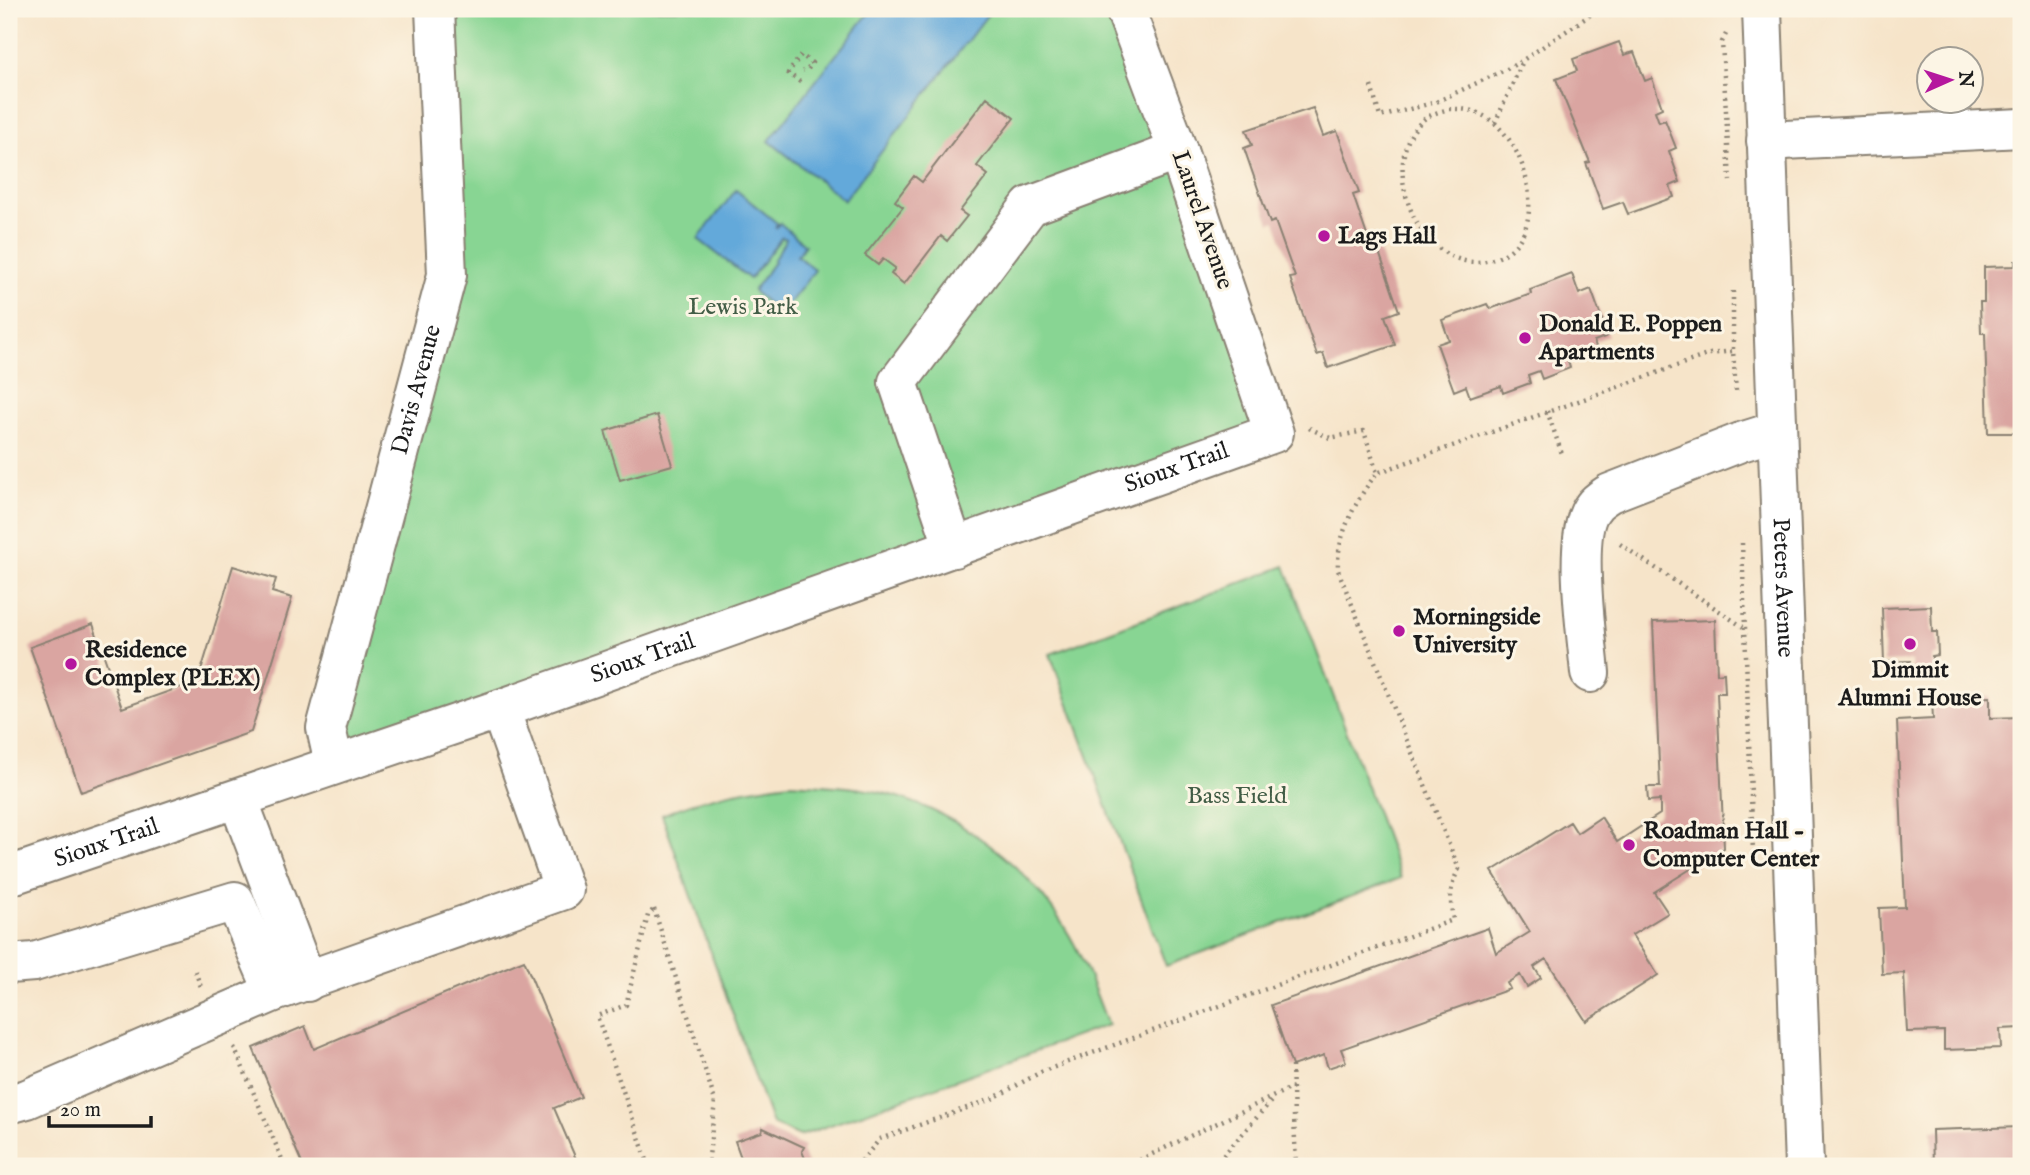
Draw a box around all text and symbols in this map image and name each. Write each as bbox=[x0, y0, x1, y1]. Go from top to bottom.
north arrow bbox=[1914, 46, 1984, 116]
text: N bbox=[1953, 69, 1977, 89]
street label: Laurel Avenue bbox=[1164, 146, 1240, 294]
place label: Lags Hall bbox=[1338, 221, 1437, 252]
marker: Lags Hall bbox=[1316, 228, 1332, 244]
park label: Lewis Park bbox=[688, 292, 798, 323]
place label: Donald E. Poppen Apartments bbox=[1538, 309, 1722, 368]
street label: Davis Avenue bbox=[384, 321, 449, 458]
marker: Donald E. Poppen Apartments bbox=[1517, 330, 1533, 346]
street label: Sioux Trail bbox=[1120, 435, 1233, 501]
street label: Peters Avenue bbox=[1765, 517, 1801, 658]
place label: Morningside University bbox=[1412, 602, 1541, 661]
marker: Morningside University bbox=[1391, 623, 1407, 639]
street label: Sioux Trail bbox=[586, 625, 699, 691]
place label: Residence Complex (PLEX) bbox=[85, 635, 260, 694]
marker: Dimmit Alumni House bbox=[1902, 636, 1918, 652]
place label: Dimmit Alumni House bbox=[1837, 655, 1982, 714]
marker: Residence Complex (PLEX) bbox=[63, 656, 79, 672]
park label: Bass Field bbox=[1187, 781, 1287, 812]
street label: Sioux Trail bbox=[50, 811, 163, 875]
place label: Roadman Hall - Computer Center bbox=[1643, 816, 1819, 875]
marker: Roadman Hall - Computer Center bbox=[1621, 837, 1637, 853]
scale bar bbox=[49, 1084, 150, 1128]
text: 20 m bbox=[60, 1097, 101, 1124]

